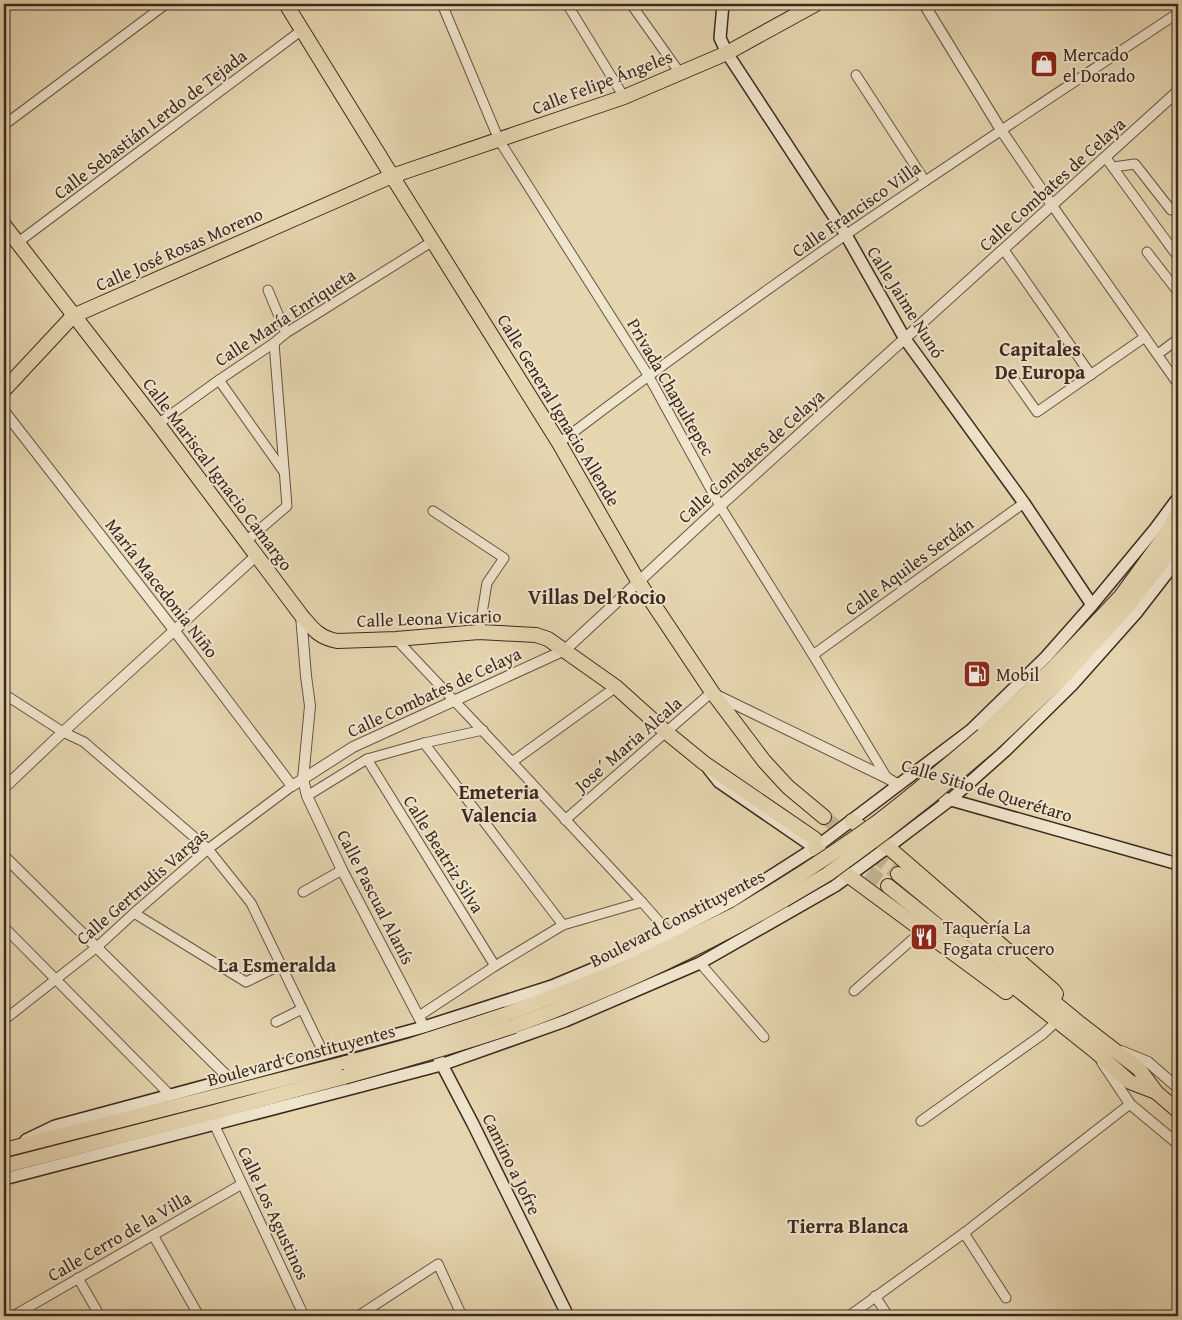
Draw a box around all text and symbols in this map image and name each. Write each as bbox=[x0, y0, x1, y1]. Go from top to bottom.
place label: Mercado el Dorado bbox=[1063, 41, 1135, 89]
street label: Calle Sebastián Lerdo de Tejada bbox=[48, 42, 253, 206]
street label: Calle Felipe Ángeles bbox=[528, 43, 676, 121]
shop icon: Mercado el Dorado bbox=[1029, 49, 1059, 79]
street label: Calle Combates de Celaya bbox=[973, 110, 1132, 257]
street label: Calle Francisco Villa bbox=[786, 154, 926, 264]
street label: Calle José Rosas Moreno bbox=[91, 200, 267, 298]
street label: Calle Jaime Nunó bbox=[861, 241, 951, 363]
street label: Calle María Enriqueta bbox=[209, 261, 361, 373]
street label: Calle General Ignacio Allende bbox=[491, 309, 627, 511]
street label: Privada Chapultepec bbox=[621, 313, 721, 461]
district label: Capitales De Europa bbox=[995, 334, 1086, 386]
street label: Calle Mariscal Ignacio Camargo bbox=[136, 372, 300, 576]
street label: Calle Combates de Celaya bbox=[672, 382, 831, 529]
street label: Calle Aquiles Serdán bbox=[839, 510, 979, 622]
street label: María Macedonia Niño bbox=[99, 513, 225, 663]
district label: Villas Del Rocio bbox=[528, 582, 666, 611]
street label: Calle Leona Vicario bbox=[356, 602, 502, 634]
street label: Calle Combates de Celaya bbox=[343, 640, 526, 744]
fuel station icon: Mobil bbox=[962, 659, 992, 689]
place label: Mobil bbox=[996, 661, 1039, 688]
street label: Jose´ Maria Alcala bbox=[567, 689, 688, 800]
street label: Calle Sitio de Querétaro bbox=[898, 751, 1076, 829]
district label: Emeteria Valencia bbox=[459, 777, 540, 829]
street label: Calle Beatriz Silva bbox=[397, 790, 491, 919]
street label: Calle Gertrudis Vargas bbox=[70, 821, 214, 951]
street label: Calle Pascual Alanís bbox=[330, 825, 422, 969]
street label: Boulevard Constituyentes bbox=[585, 862, 769, 974]
place label: Taquería La Fogata crucero bbox=[943, 914, 1054, 962]
restaurant icon: Taquería La Fogata crucero bbox=[909, 922, 939, 952]
district label: La Esmeralda bbox=[218, 950, 337, 979]
street label: Boulevard Constituyentes bbox=[204, 1017, 398, 1093]
street label: Camino a Jofre bbox=[476, 1109, 548, 1219]
street label: Calle Los Agustinos bbox=[231, 1142, 317, 1284]
street label: Calle Cerro de la Villa bbox=[42, 1184, 196, 1288]
district label: Tierra Blanca bbox=[788, 1211, 909, 1240]

